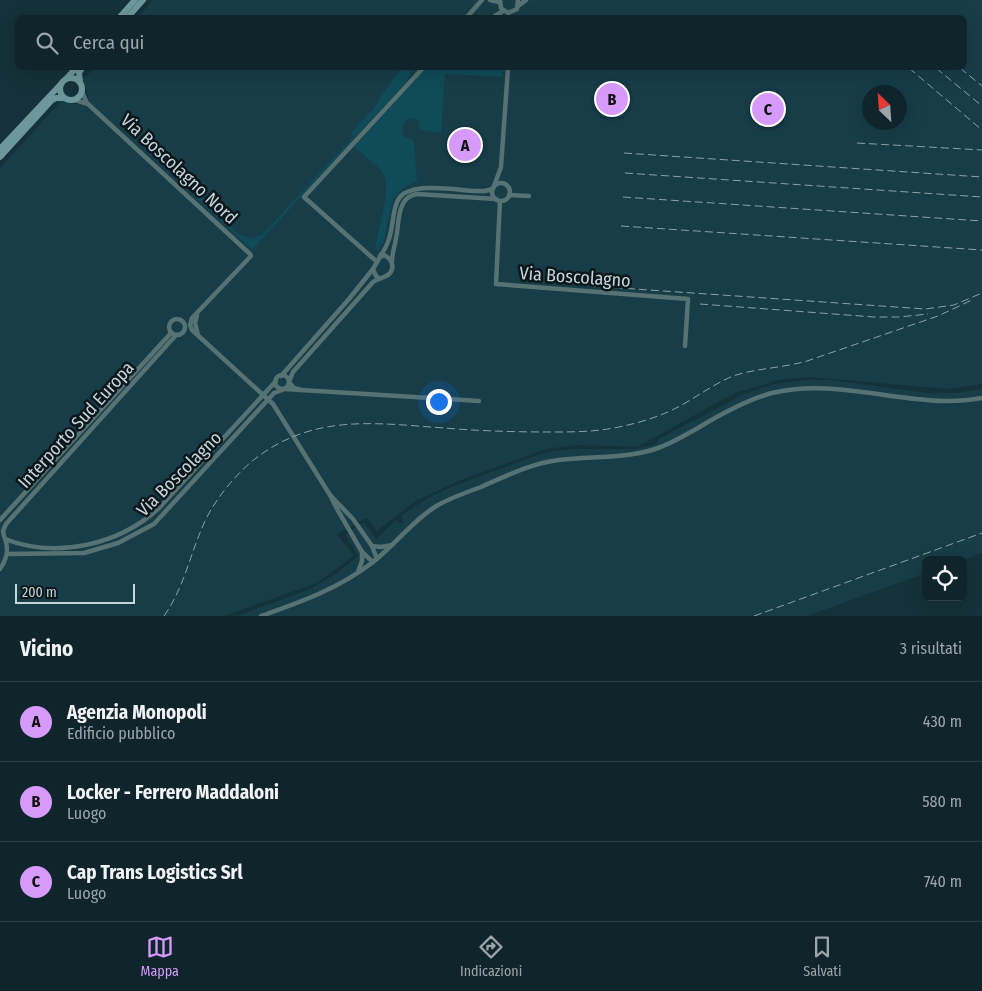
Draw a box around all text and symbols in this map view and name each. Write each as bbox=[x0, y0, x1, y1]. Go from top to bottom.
search box bbox=[15, 15, 967, 70]
icon: search bbox=[33, 29, 61, 57]
text: Cerca qui bbox=[73, 31, 144, 54]
pin: B bbox=[596, 80, 628, 118]
north arrow bbox=[862, 85, 907, 130]
pin: C bbox=[752, 90, 784, 128]
street label: Via Boscolagno Nord bbox=[116, 109, 242, 229]
pin: A bbox=[449, 126, 481, 164]
street label: Via Boscolagno bbox=[519, 262, 631, 292]
street label: Interporto Sud Europa bbox=[13, 357, 139, 493]
your location bbox=[426, 389, 452, 415]
street label: Via Boscolagno bbox=[132, 427, 226, 521]
map controls bbox=[922, 556, 967, 601]
button: locate bbox=[922, 556, 967, 601]
scale bar bbox=[15, 581, 135, 604]
text: 200 m bbox=[22, 584, 57, 601]
text: Vicino bbox=[20, 636, 73, 662]
text: 3 risultati bbox=[900, 639, 962, 658]
text: Agenzia Monopoli bbox=[67, 701, 207, 724]
text: A bbox=[32, 712, 40, 731]
text: 430 m bbox=[923, 712, 962, 731]
text: Edificio pubblico bbox=[67, 724, 175, 743]
text: Locker - Ferrero Maddaloni bbox=[67, 781, 279, 804]
text: B bbox=[32, 792, 40, 811]
text: 580 m bbox=[922, 792, 962, 811]
text: Luogo bbox=[67, 804, 106, 823]
text: Cap Trans Logistics Srl bbox=[67, 861, 243, 884]
text: C bbox=[32, 872, 40, 891]
text: 740 m bbox=[924, 872, 962, 891]
text: Luogo bbox=[67, 884, 106, 903]
tab: Mappa bbox=[141, 933, 179, 980]
tab: Indicazioni bbox=[460, 933, 522, 980]
tab: Salvati bbox=[803, 933, 841, 980]

